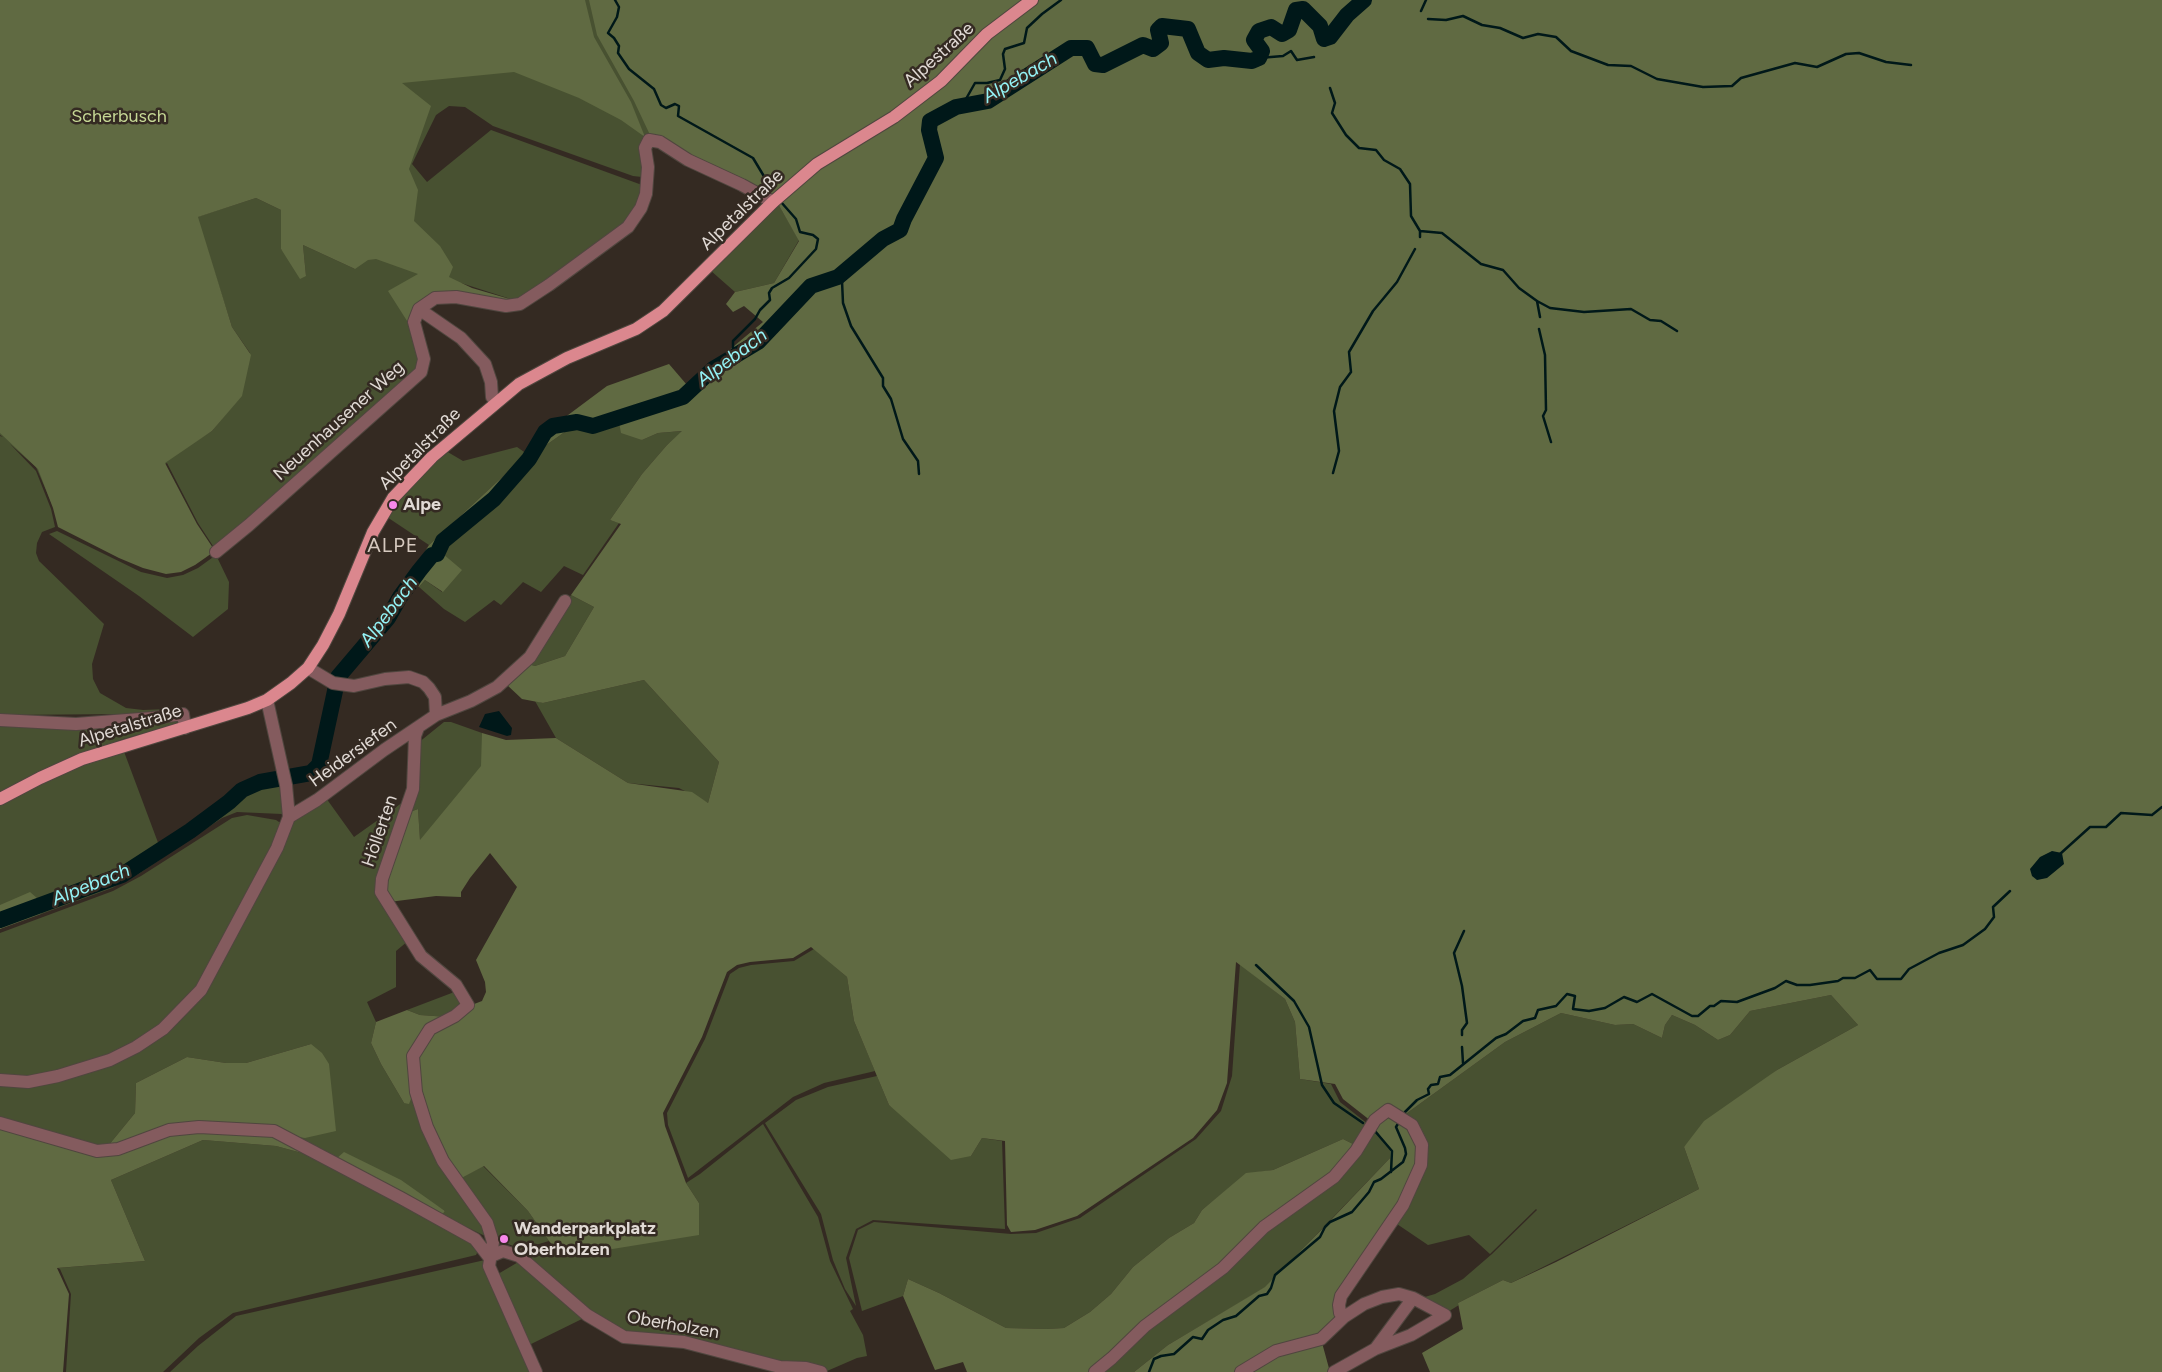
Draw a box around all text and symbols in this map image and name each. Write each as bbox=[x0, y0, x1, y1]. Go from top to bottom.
street label: Alpestraße bbox=[899, 18, 979, 92]
water label: Alpebach bbox=[979, 48, 1061, 108]
park label: Scherbusch bbox=[71, 106, 167, 128]
street label: Alpetalstraße bbox=[696, 165, 788, 255]
water label: Alpebach bbox=[692, 324, 772, 392]
street label: Neuenhausener Weg bbox=[269, 357, 409, 485]
street label: Alpetalstraße bbox=[375, 404, 465, 494]
place label: Alpe bbox=[403, 494, 441, 516]
marker: Alpe bbox=[387, 499, 399, 511]
district label: ALPE bbox=[367, 534, 419, 558]
water label: Alpebach bbox=[355, 572, 423, 652]
street label: Alpetalstraße bbox=[76, 700, 184, 752]
street label: Heidersiefen bbox=[305, 714, 401, 792]
street label: Höllerten bbox=[358, 792, 402, 870]
water label: Alpebach bbox=[49, 859, 133, 911]
place label: Wanderparkplatz Oberholzen bbox=[514, 1218, 656, 1260]
marker: Wanderparkplatz Oberholzen bbox=[498, 1233, 510, 1245]
street label: Oberholzen bbox=[625, 1306, 721, 1344]

